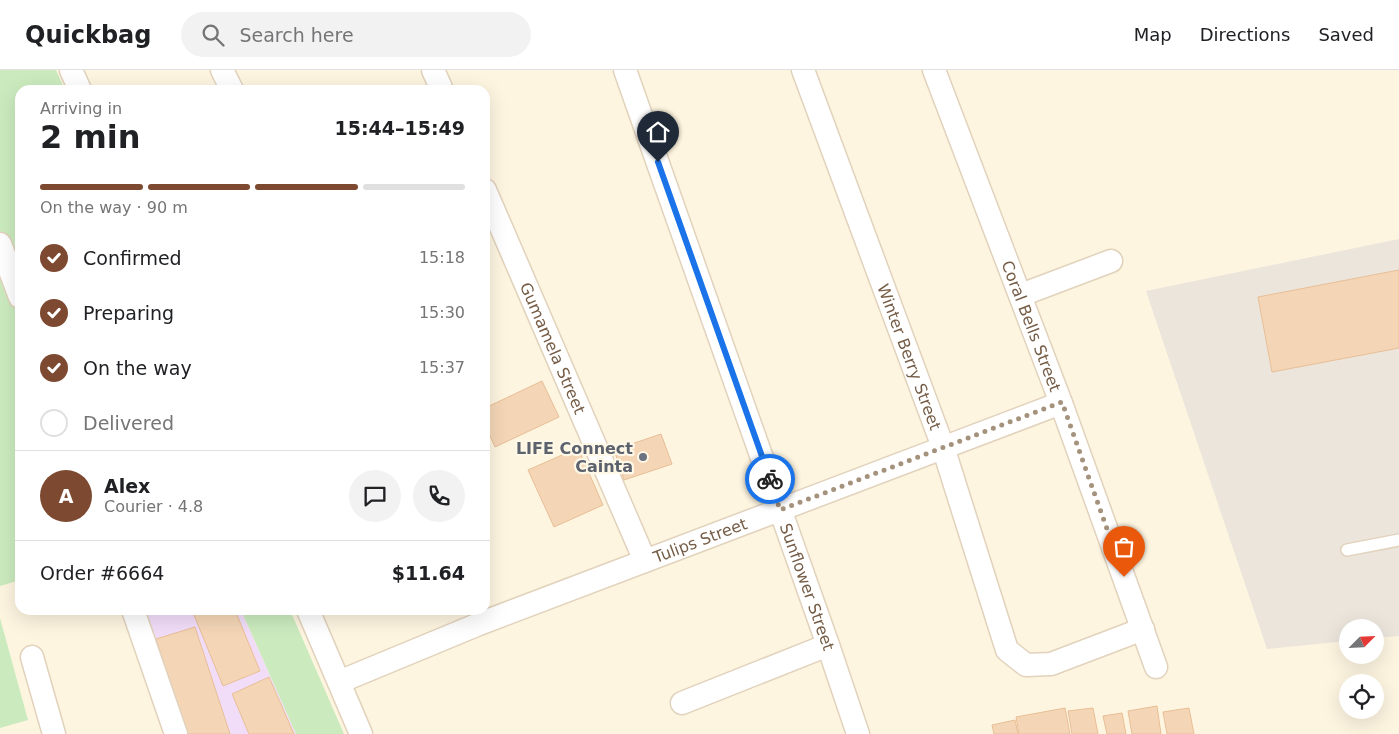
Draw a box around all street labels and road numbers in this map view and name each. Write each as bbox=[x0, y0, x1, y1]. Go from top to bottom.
street label: Coral Bells Street bbox=[998, 258, 1065, 394]
street label: Gumamela Street bbox=[516, 279, 589, 417]
street label: Winter Berry Street bbox=[873, 281, 945, 433]
street label: Tulips Street bbox=[650, 514, 750, 567]
street label: Sunflower Street bbox=[776, 521, 838, 653]

